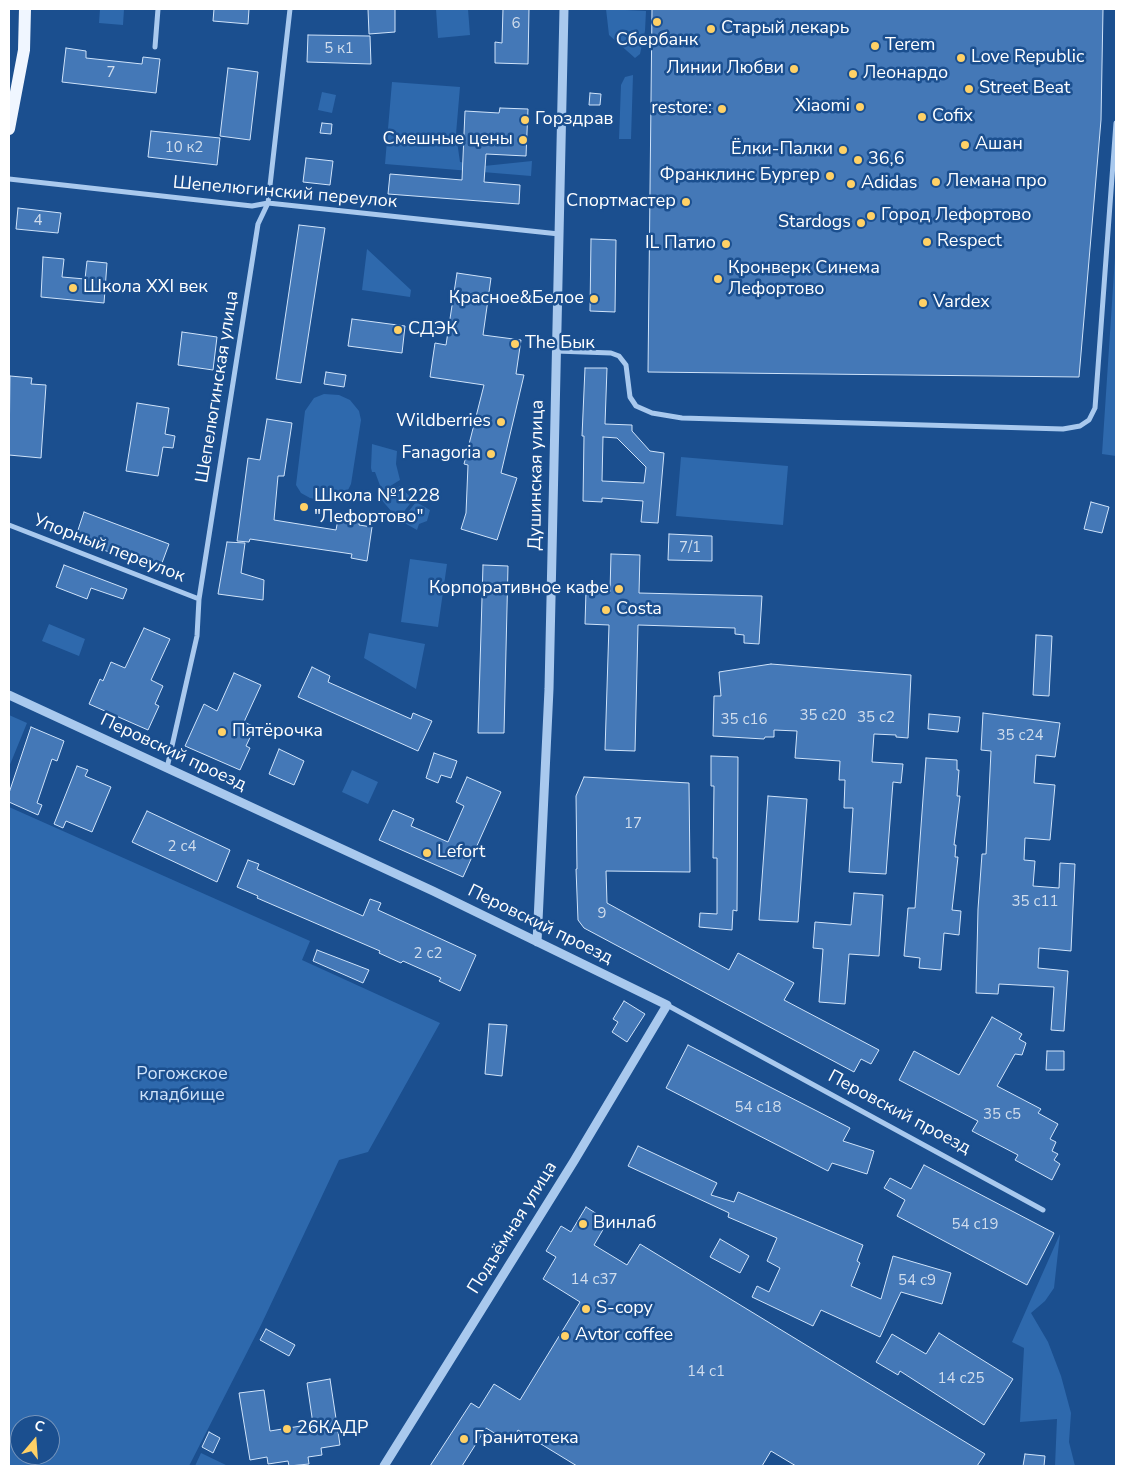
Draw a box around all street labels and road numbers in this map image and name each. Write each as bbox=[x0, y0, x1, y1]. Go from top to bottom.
street label: Шепелюгинский переулок bbox=[172, 172, 398, 214]
street label: Шепелюгинская улица bbox=[192, 289, 244, 485]
street label: Душинская улица bbox=[525, 399, 549, 551]
street label: Упорный переулок bbox=[30, 510, 188, 588]
street label: Перовский проезд bbox=[97, 710, 249, 796]
street label: Перовский проезд bbox=[464, 881, 616, 969]
street label: Перовский проезд bbox=[824, 1066, 974, 1160]
street label: Подъёмная улица bbox=[464, 1158, 562, 1298]

